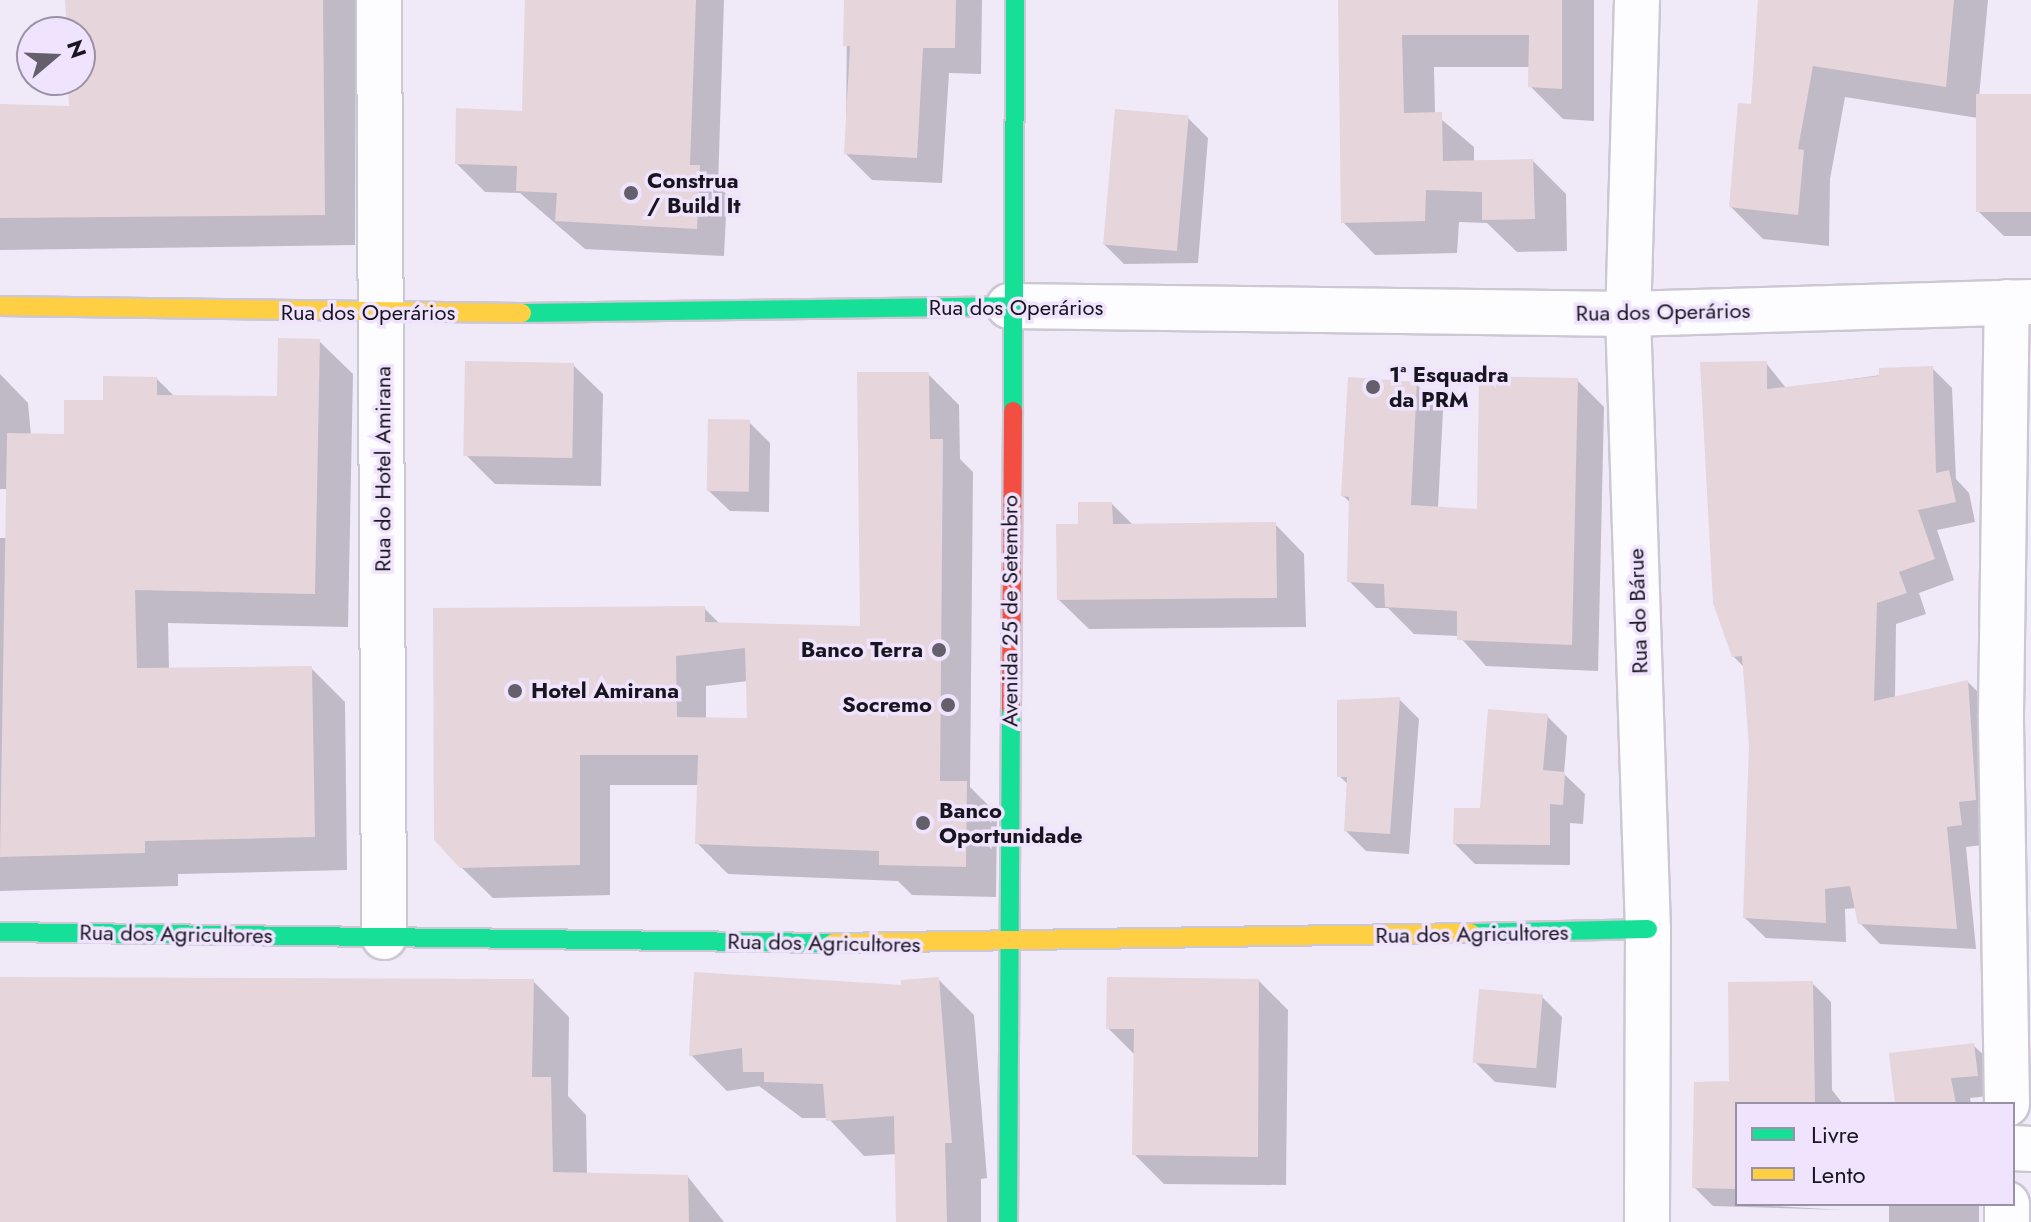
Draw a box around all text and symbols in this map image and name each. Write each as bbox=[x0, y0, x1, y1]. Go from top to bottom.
north arrow bbox=[16, 16, 96, 96]
text: N bbox=[59, 35, 95, 62]
place label: Construa / Build It bbox=[647, 167, 740, 218]
marker: Construa / Build It bbox=[622, 184, 640, 202]
street label: Rua dos Operários bbox=[929, 295, 1103, 321]
street label: Rua dos Operários bbox=[1575, 297, 1751, 327]
street label: Rua dos Operários bbox=[281, 300, 455, 326]
place label: 1ª Esquadra da PRM bbox=[1389, 361, 1509, 412]
street label: Rua do Hotel Amirana bbox=[370, 366, 396, 572]
marker: 1ª Esquadra da PRM bbox=[1364, 378, 1382, 396]
street label: Avenida 25 de Setembro bbox=[997, 495, 1023, 727]
street label: Rua do Bárue bbox=[1623, 548, 1653, 674]
place label: Banco Terra bbox=[801, 637, 923, 663]
marker: Banco Terra bbox=[930, 641, 948, 659]
place label: Hotel Amirana bbox=[531, 678, 679, 704]
marker: Hotel Amirana bbox=[506, 682, 524, 700]
place label: Socremo bbox=[842, 692, 932, 718]
marker: Socremo bbox=[939, 696, 957, 714]
place label: Banco Oportunidade bbox=[939, 797, 1083, 848]
marker: Banco Oportunidade bbox=[914, 814, 932, 832]
street label: Rua dos Agricultores bbox=[79, 919, 273, 949]
street label: Rua dos Agricultores bbox=[1375, 919, 1569, 949]
street label: Rua dos Agricultores bbox=[727, 928, 921, 958]
legend bbox=[1735, 1102, 2015, 1206]
text: Livre bbox=[1811, 1117, 1859, 1152]
text: Lento bbox=[1811, 1157, 1866, 1192]

